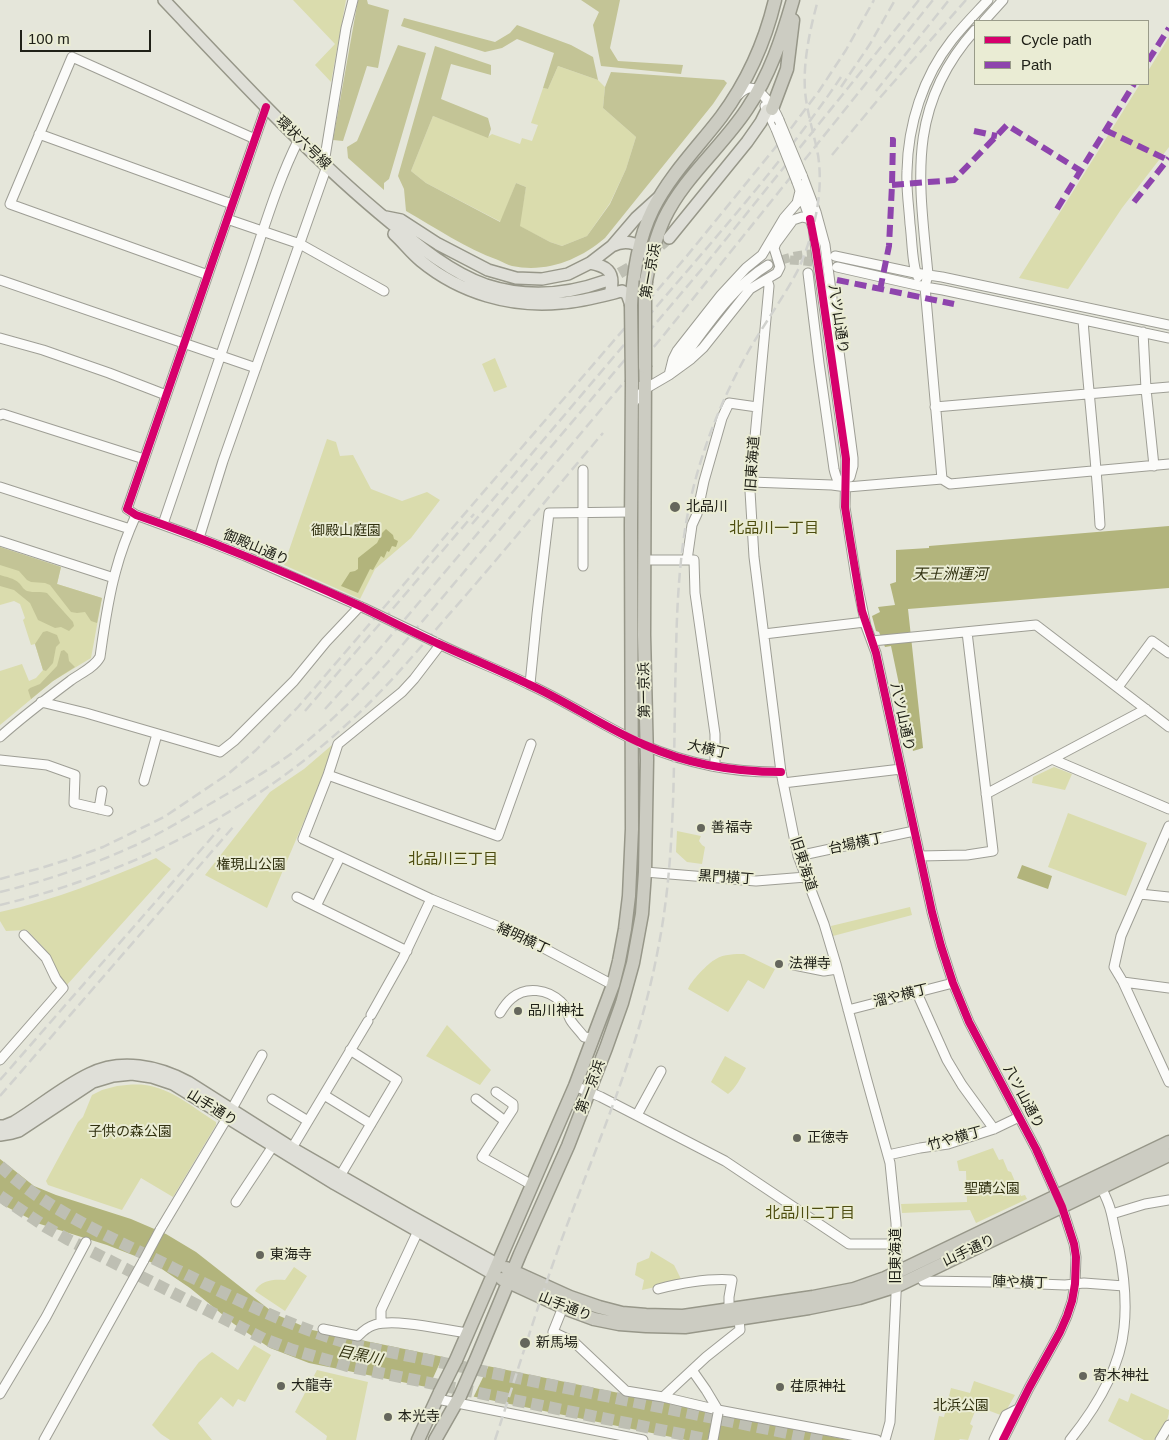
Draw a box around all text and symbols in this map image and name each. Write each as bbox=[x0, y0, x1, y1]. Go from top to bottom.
scale bar bbox=[22, 20, 154, 52]
legend bbox=[974, 20, 1149, 85]
text: 100 m bbox=[28, 30, 70, 47]
text: Cycle path bbox=[1021, 31, 1092, 48]
text: Path bbox=[1021, 56, 1052, 73]
street label: 環状六号線 bbox=[272, 113, 334, 173]
street label: 第一京浜 bbox=[638, 242, 664, 300]
street label: 八ツ山通り bbox=[825, 283, 851, 355]
street label: 旧東海道 bbox=[743, 435, 763, 493]
place label: 北品川 bbox=[686, 499, 728, 515]
marker: 北品川 bbox=[668, 500, 682, 514]
district label: 北品川一丁目 bbox=[729, 520, 819, 538]
park label: 御殿山庭園 bbox=[311, 523, 381, 539]
street label: 御殿山通り bbox=[221, 527, 291, 569]
water label: 天王洲運河 bbox=[913, 566, 987, 584]
street label: 第一京浜 bbox=[636, 662, 654, 718]
street label: 八ツ山通り bbox=[887, 681, 917, 753]
street label: 大横丁 bbox=[686, 737, 730, 763]
place label: 善福寺 bbox=[711, 820, 753, 836]
marker: 善福寺 bbox=[695, 822, 707, 834]
street label: 台場横丁 bbox=[827, 830, 885, 858]
street label: 旧東海道 bbox=[786, 835, 820, 893]
district label: 北品川三丁目 bbox=[408, 851, 498, 869]
park label: 権現山公園 bbox=[216, 857, 286, 873]
street label: 黒門横丁 bbox=[697, 868, 755, 888]
street label: 緒明横丁 bbox=[494, 920, 552, 958]
place label: 法禅寺 bbox=[789, 956, 831, 972]
marker: 法禅寺 bbox=[773, 958, 785, 970]
street label: 溜や横丁 bbox=[872, 981, 930, 1011]
place label: 品川神社 bbox=[528, 1003, 584, 1019]
marker: 品川神社 bbox=[512, 1005, 524, 1017]
street label: 第一京浜 bbox=[573, 1058, 609, 1116]
street label: 八ツ山通り bbox=[999, 1062, 1047, 1132]
street label: 山手通り bbox=[184, 1086, 240, 1130]
park label: 子供の森公園 bbox=[88, 1124, 172, 1140]
street label: 竹や横丁 bbox=[926, 1124, 984, 1154]
place label: 正徳寺 bbox=[807, 1130, 849, 1146]
marker: 正徳寺 bbox=[791, 1132, 803, 1144]
park label: 聖蹟公園 bbox=[964, 1181, 1020, 1197]
district label: 北品川二丁目 bbox=[765, 1205, 855, 1223]
street label: 旧東海道 bbox=[888, 1228, 904, 1284]
street label: 山手通り bbox=[940, 1232, 998, 1270]
place label: 東海寺 bbox=[270, 1247, 312, 1263]
marker: 東海寺 bbox=[254, 1249, 266, 1261]
street label: 陣や横丁 bbox=[992, 1274, 1048, 1292]
street label: 山手通り bbox=[536, 1289, 594, 1325]
place label: 新馬場 bbox=[536, 1335, 578, 1351]
marker: 新馬場 bbox=[518, 1336, 532, 1350]
water label: 目黒川 bbox=[336, 1343, 384, 1369]
place label: 寄木神社 bbox=[1093, 1368, 1149, 1384]
marker: 寄木神社 bbox=[1077, 1370, 1089, 1382]
place label: 大龍寺 bbox=[291, 1378, 333, 1394]
place label: 荏原神社 bbox=[790, 1379, 846, 1395]
marker: 大龍寺 bbox=[275, 1380, 287, 1392]
marker: 荏原神社 bbox=[774, 1381, 786, 1393]
park label: 北浜公園 bbox=[933, 1398, 989, 1414]
place label: 本光寺 bbox=[398, 1409, 440, 1425]
marker: 本光寺 bbox=[382, 1411, 394, 1423]

